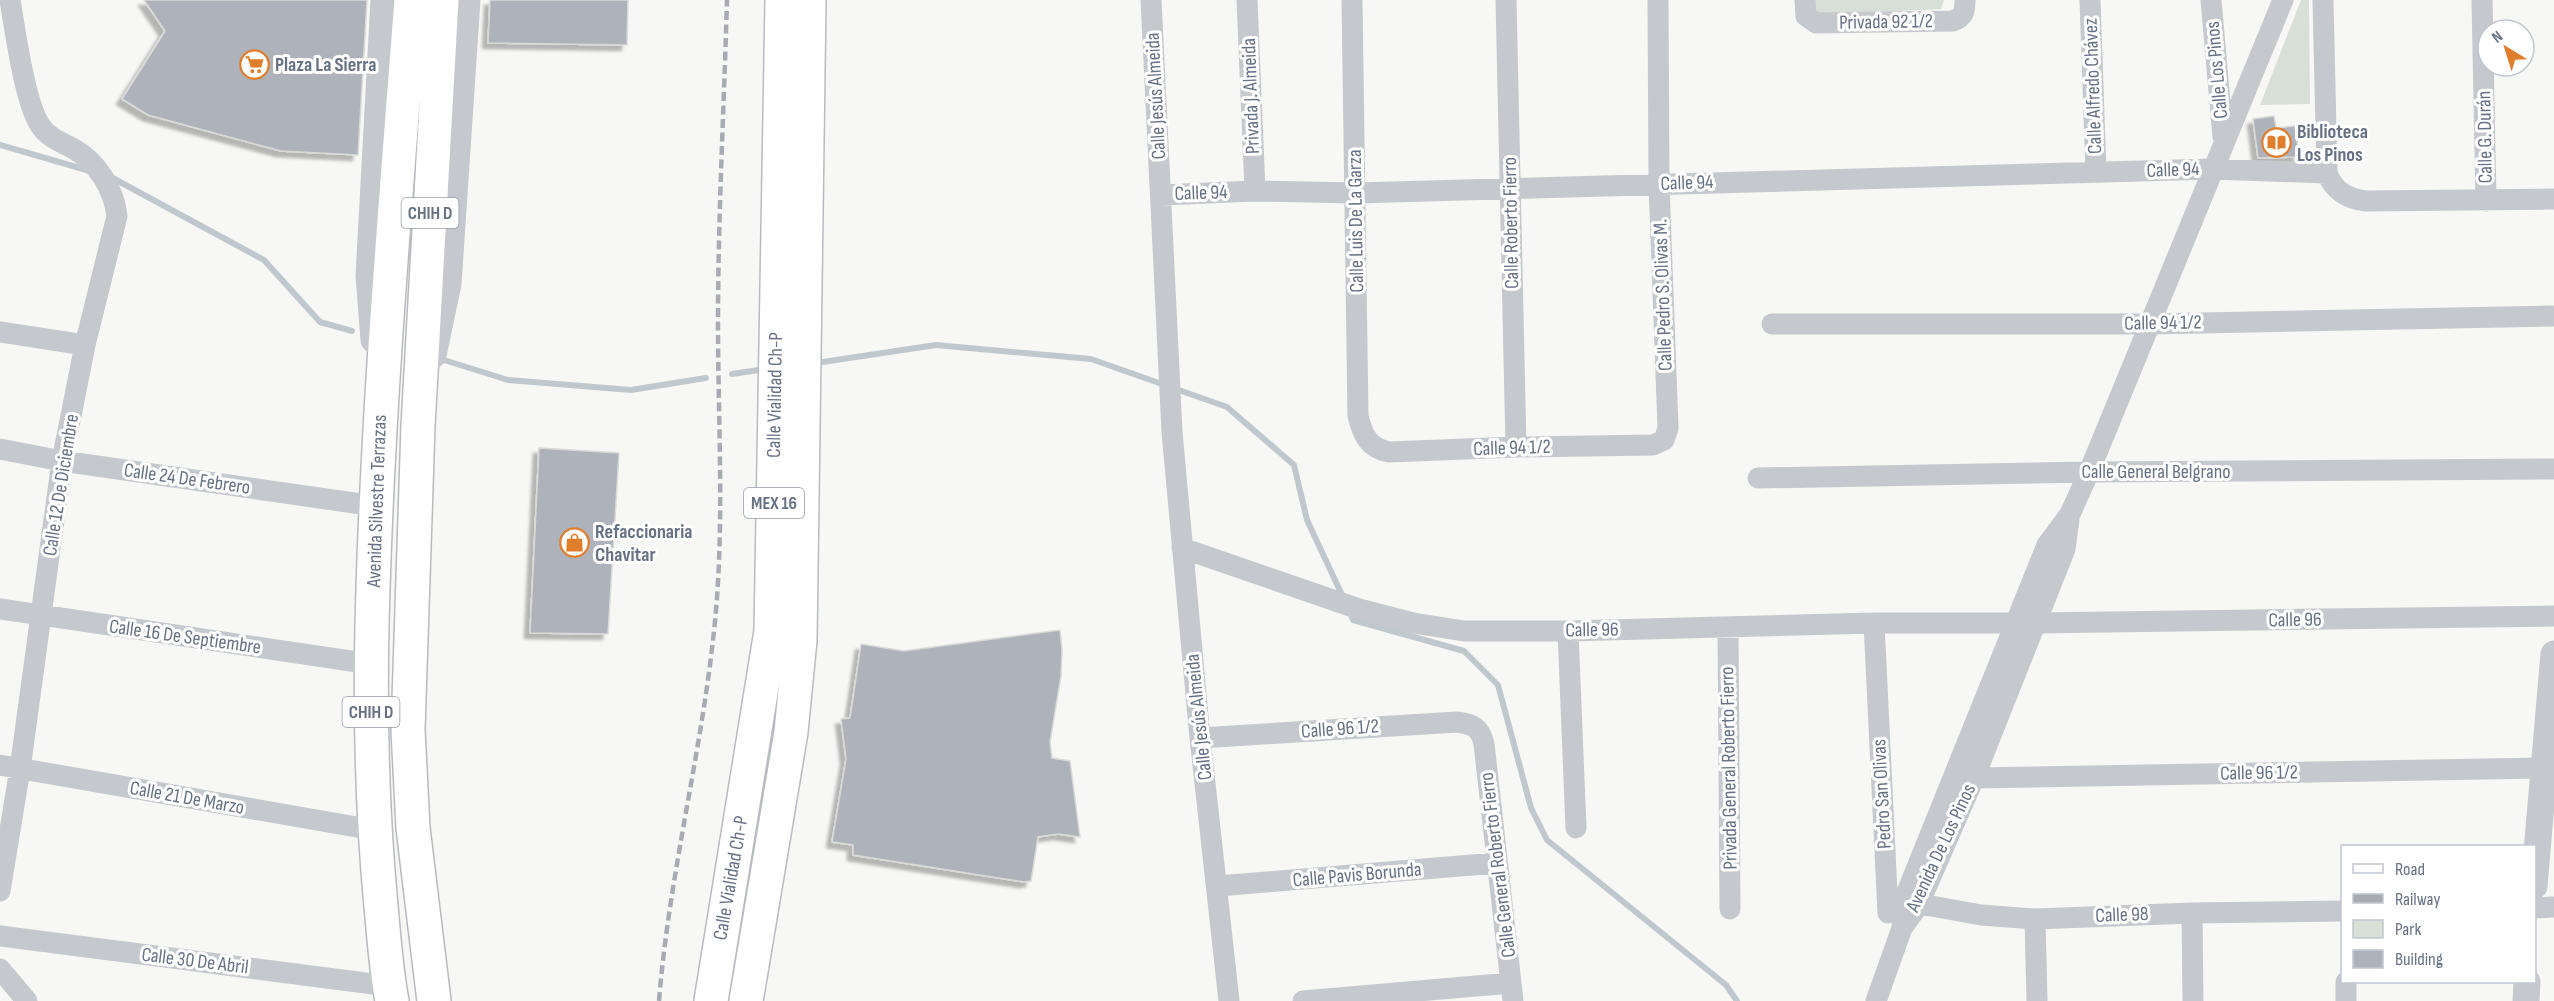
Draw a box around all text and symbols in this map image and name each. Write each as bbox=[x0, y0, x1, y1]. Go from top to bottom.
street label: Privada 92 1/2 bbox=[1839, 9, 1933, 35]
street label: Calle Alfredo Chávez bbox=[2079, 18, 2107, 154]
north arrow bbox=[2476, 18, 2536, 78]
street label: Calle Los Pinos bbox=[2201, 20, 2233, 120]
text: N bbox=[2488, 27, 2507, 47]
street label: Calle Jesús Almeida bbox=[1141, 32, 1171, 160]
street label: Privada J. Almeida bbox=[1237, 38, 1265, 154]
supermarket icon: Plaza La Sierra bbox=[238, 49, 270, 81]
place label: Plaza La Sierra bbox=[275, 53, 376, 77]
street label: Calle G. Durán bbox=[2472, 91, 2498, 183]
place label: Biblioteca Los Pinos bbox=[2297, 120, 2368, 167]
library icon: Biblioteca Los Pinos bbox=[2260, 127, 2292, 159]
street label: Calle Luis De La Garza bbox=[1343, 149, 1369, 293]
street label: Calle Roberto Fierro bbox=[1498, 157, 1524, 289]
street label: Calle 94 bbox=[2146, 157, 2200, 183]
street label: Calle 94 bbox=[1660, 170, 1714, 196]
street label: Calle 94 bbox=[1174, 180, 1228, 206]
road number: CHIH D bbox=[402, 198, 458, 228]
street label: Calle Pedro S. Olivas M. bbox=[1648, 219, 1678, 371]
street label: Calle 94 1/2 bbox=[2124, 310, 2202, 336]
street label: Calle Vialidad Ch-P bbox=[762, 332, 788, 458]
street label: Calle 12 De Diciembre bbox=[38, 412, 84, 558]
street label: Avenida Silvestre Terrazas bbox=[362, 414, 392, 589]
street label: Calle 94 1/2 bbox=[1473, 435, 1551, 461]
street label: Calle 24 De Febrero bbox=[122, 458, 252, 500]
street label: Calle General Belgrano bbox=[2081, 460, 2231, 484]
road number: MEX 16 bbox=[744, 488, 804, 518]
place label: Refaccionaria Chavitar bbox=[595, 520, 692, 567]
shop icon: Refaccionaria Chavitar bbox=[558, 527, 590, 559]
street label: Calle 96 bbox=[2268, 608, 2322, 632]
street label: Calle 16 De Septiembre bbox=[108, 614, 262, 660]
street label: Calle 96 bbox=[1565, 618, 1619, 642]
street label: Calle Jesús Almeida bbox=[1180, 653, 1218, 781]
street label: Privada General Roberto Fierro bbox=[1715, 666, 1743, 870]
road number: CHIH D bbox=[342, 697, 400, 727]
street label: Calle 96 1/2 bbox=[1300, 714, 1380, 744]
street label: Pedro San Olivas bbox=[1867, 739, 1897, 849]
street label: Calle 96 1/2 bbox=[2220, 760, 2298, 786]
street label: Calle General Roberto Fierro bbox=[1475, 771, 1521, 959]
street label: Calle 21 De Marzo bbox=[128, 776, 246, 820]
street label: Avenida De Los Pinos bbox=[1900, 780, 1981, 917]
street label: Calle Vialidad Ch-P bbox=[708, 814, 754, 942]
legend bbox=[2341, 845, 2536, 983]
street label: Calle Pavis Borunda bbox=[1292, 857, 1422, 893]
text: Road bbox=[2395, 859, 2425, 880]
text: Railway bbox=[2395, 889, 2440, 910]
street label: Calle 98 bbox=[2095, 902, 2149, 928]
text: Park bbox=[2395, 919, 2421, 940]
street label: Calle 30 De Abril bbox=[140, 943, 250, 979]
text: Building bbox=[2395, 949, 2443, 970]

